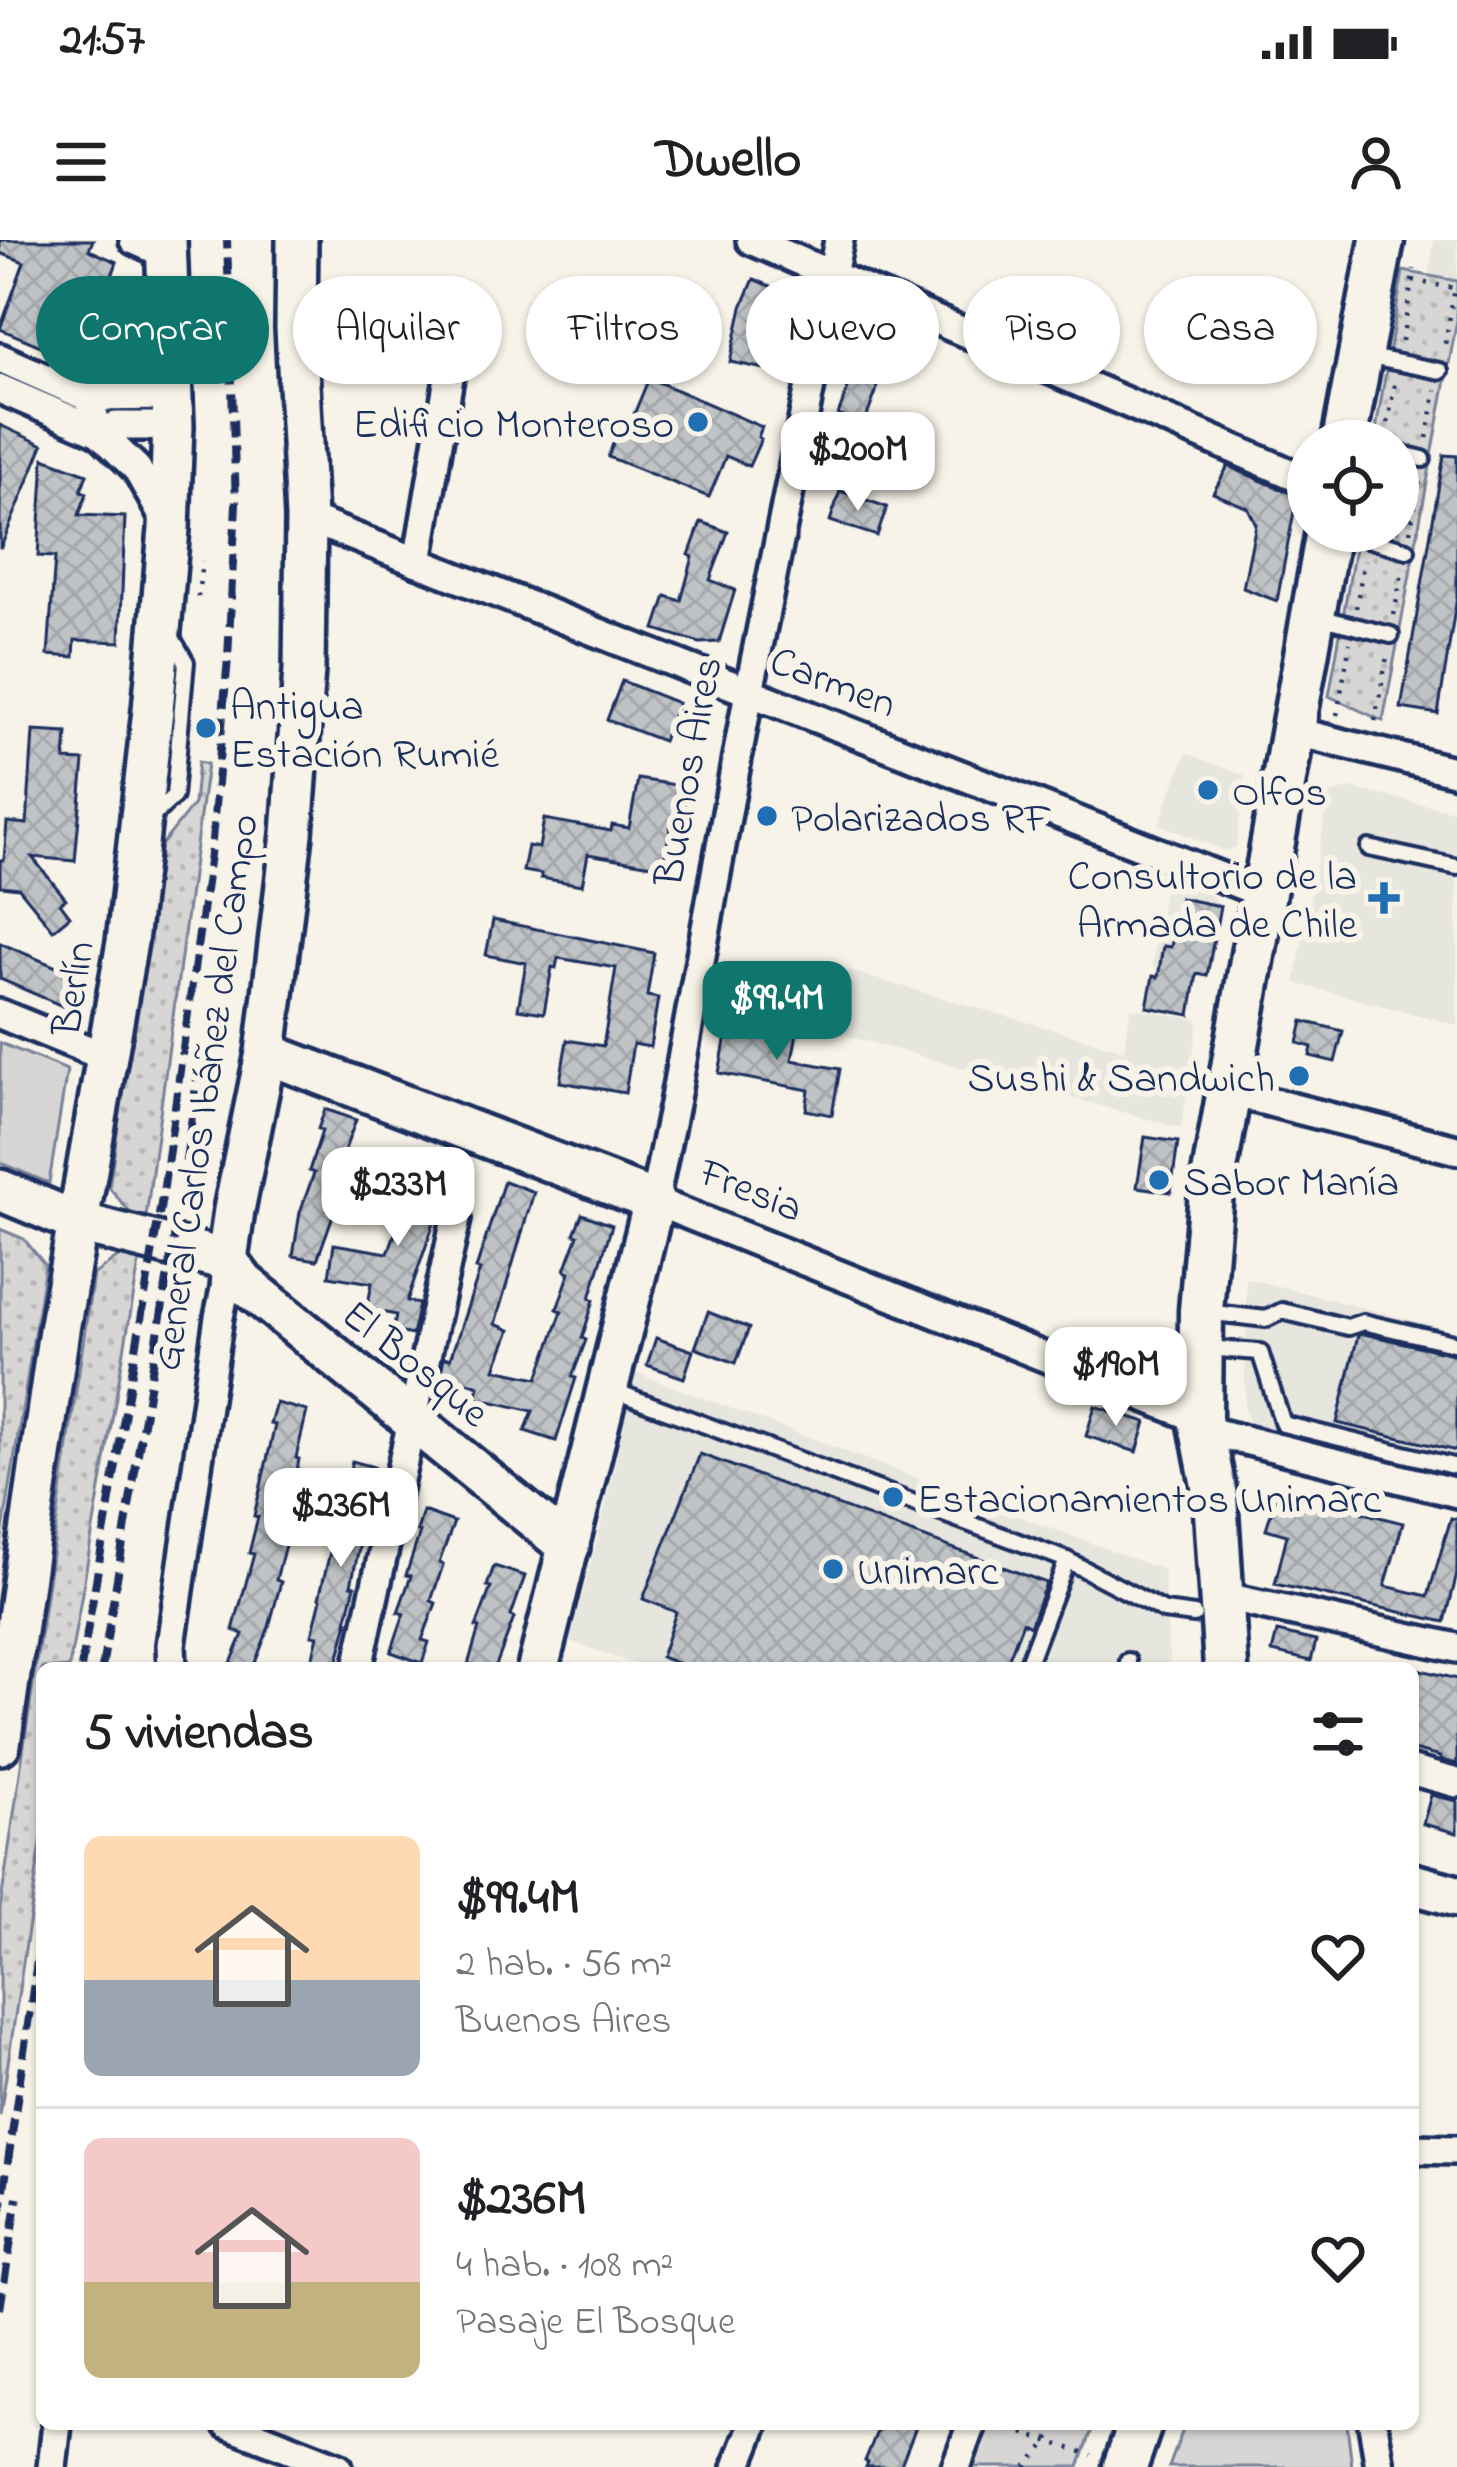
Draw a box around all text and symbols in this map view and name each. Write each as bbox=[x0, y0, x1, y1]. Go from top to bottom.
text: 21:57 bbox=[60, 9, 145, 75]
text: Dwello bbox=[656, 123, 801, 201]
icon: menu bbox=[48, 129, 114, 195]
icon: person bbox=[1343, 129, 1409, 195]
chip: Comprar bbox=[36, 276, 269, 384]
chip: Alquilar bbox=[293, 276, 502, 384]
chip: Filtros bbox=[526, 276, 722, 384]
chip: Nuevo bbox=[746, 276, 939, 384]
chip: Piso bbox=[963, 276, 1120, 384]
chip: Casa bbox=[1144, 276, 1317, 384]
place label: Edificio Monteroso bbox=[353, 396, 674, 457]
marker: Edificio Monteroso bbox=[685, 409, 711, 435]
pin: $200M bbox=[774, 412, 942, 514]
map controls bbox=[1287, 420, 1419, 552]
button: locate bbox=[1287, 420, 1419, 552]
text: $200M bbox=[808, 422, 908, 479]
street label: Carmen bbox=[760, 632, 904, 736]
street label: Buenos Aires bbox=[640, 652, 741, 892]
place label: Antigua Estación Rumié bbox=[230, 678, 499, 787]
marker: Antigua Estación Rumié bbox=[193, 715, 219, 741]
place label: Olfos bbox=[1232, 764, 1327, 825]
marker: Olfos bbox=[1195, 777, 1221, 803]
place label: Polarizados RF bbox=[791, 790, 1052, 851]
marker: Polarizados RF bbox=[754, 803, 780, 829]
street label: General Carlos Ibáñez del Campo bbox=[138, 810, 277, 1375]
place label: Consultorio de la Armada de Chile bbox=[1068, 848, 1357, 957]
marker: Consultorio de la Armada de Chile bbox=[1368, 882, 1400, 914]
street label: Berlín bbox=[38, 937, 113, 1042]
pin: $99.4M bbox=[679, 961, 875, 1063]
text: $99.4M bbox=[730, 971, 824, 1028]
place label: Sushi & Sandwich bbox=[967, 1050, 1275, 1111]
marker: Sushi & Sandwich bbox=[1286, 1063, 1312, 1089]
street label: Fresia bbox=[688, 1143, 811, 1241]
pin: $233M bbox=[314, 1147, 482, 1249]
place label: Sabor Manía bbox=[1183, 1154, 1399, 1215]
text: $233M bbox=[349, 1157, 447, 1214]
marker: Sabor Manía bbox=[1146, 1167, 1172, 1193]
street label: El Bosque bbox=[327, 1287, 501, 1444]
pin: $190M bbox=[1032, 1327, 1200, 1429]
text: $190M bbox=[1072, 1337, 1160, 1394]
pin: $236M bbox=[257, 1468, 425, 1570]
place label: Estacionamientos Unimarc bbox=[917, 1471, 1382, 1532]
text: $236M bbox=[291, 1478, 391, 1535]
marker: Estacionamientos Unimarc bbox=[880, 1484, 906, 1510]
place label: Unimarc bbox=[857, 1543, 999, 1604]
marker: Unimarc bbox=[820, 1556, 846, 1582]
text: 5 viviendas bbox=[84, 1697, 314, 1772]
icon: filters bbox=[1305, 1701, 1371, 1767]
text: $99.4M bbox=[456, 1862, 580, 1937]
icon: home bbox=[180, 1884, 324, 2028]
icon: heart bbox=[1305, 1923, 1371, 1989]
text: 2 hab. · 56 m² bbox=[456, 1937, 672, 1994]
text: Buenos Aires bbox=[456, 1994, 671, 2051]
text: $236M bbox=[456, 2163, 587, 2238]
icon: home bbox=[180, 2186, 324, 2330]
icon: heart bbox=[1305, 2225, 1371, 2291]
text: 4 hab. · 108 m² bbox=[456, 2238, 673, 2295]
text: Pasaje El Bosque bbox=[456, 2295, 735, 2352]

